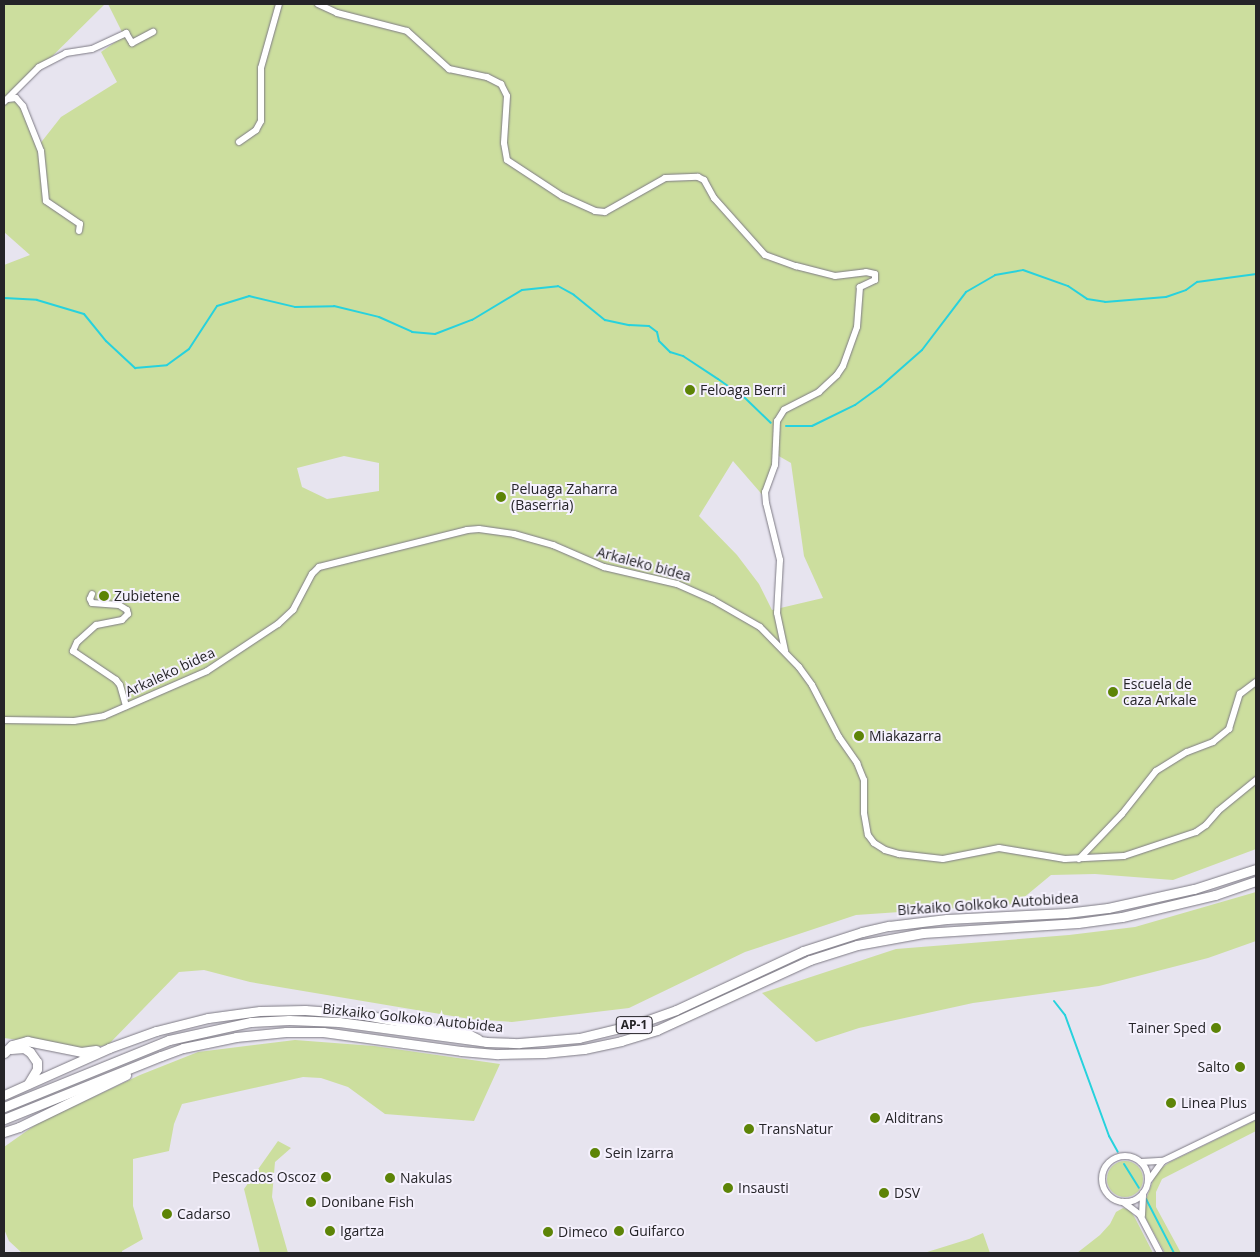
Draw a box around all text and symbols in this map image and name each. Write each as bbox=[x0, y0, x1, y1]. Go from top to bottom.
place label: Feloaga Berri bbox=[700, 382, 786, 398]
marker: Feloaga Berri bbox=[684, 384, 696, 396]
place label: Peluaga Zaharra (Baserria) bbox=[511, 481, 618, 514]
marker: Peluaga Zaharra (Baserria) bbox=[495, 491, 507, 503]
street label: Arkaleko bidea bbox=[595, 543, 693, 585]
place label: Zubietene bbox=[114, 588, 180, 604]
marker: Zubietene bbox=[98, 590, 110, 602]
street label: Arkaleko bidea bbox=[123, 644, 217, 700]
place label: Escuela de caza Arkale bbox=[1123, 676, 1197, 709]
marker: Escuela de caza Arkale bbox=[1107, 686, 1119, 698]
place label: Miakazarra bbox=[869, 728, 942, 744]
marker: Miakazarra bbox=[853, 730, 865, 742]
street label: Bizkaiko Golkoko Autobidea bbox=[897, 889, 1079, 919]
street label: Bizkaiko Golkoko Autobidea bbox=[322, 1000, 504, 1036]
road number: AP-1 bbox=[615, 1016, 653, 1034]
place label: Tainer Sped bbox=[1129, 1020, 1206, 1036]
marker: Tainer Sped bbox=[1210, 1022, 1222, 1034]
place label: Salto bbox=[1198, 1059, 1230, 1075]
marker: Salto bbox=[1234, 1061, 1246, 1073]
place label: Linea Plus bbox=[1181, 1095, 1247, 1111]
marker: Linea Plus bbox=[1165, 1097, 1177, 1109]
place label: Alditrans bbox=[885, 1110, 943, 1126]
marker: Alditrans bbox=[869, 1112, 881, 1124]
place label: TransNatur bbox=[759, 1121, 833, 1137]
marker: TransNatur bbox=[743, 1123, 755, 1135]
place label: Sein Izarra bbox=[605, 1145, 674, 1161]
marker: Sein Izarra bbox=[589, 1147, 601, 1159]
place label: Pescados Oscoz bbox=[212, 1169, 316, 1185]
place label: Nakulas bbox=[400, 1170, 452, 1186]
marker: Pescados Oscoz bbox=[320, 1171, 332, 1183]
marker: Nakulas bbox=[384, 1172, 396, 1184]
place label: Insausti bbox=[738, 1180, 789, 1196]
marker: Insausti bbox=[722, 1182, 734, 1194]
place label: DSV bbox=[894, 1185, 920, 1201]
marker: DSV bbox=[878, 1187, 890, 1199]
place label: Donibane Fish bbox=[321, 1194, 414, 1210]
marker: Donibane Fish bbox=[305, 1196, 317, 1208]
place label: Cadarso bbox=[177, 1206, 231, 1222]
marker: Cadarso bbox=[161, 1208, 173, 1220]
place label: Igartza bbox=[340, 1223, 384, 1239]
place label: Guifarco bbox=[629, 1223, 685, 1239]
place label: Dimeco bbox=[558, 1224, 608, 1240]
marker: Igartza bbox=[324, 1225, 336, 1237]
marker: Guifarco bbox=[613, 1225, 625, 1237]
marker: Dimeco bbox=[542, 1226, 554, 1238]

